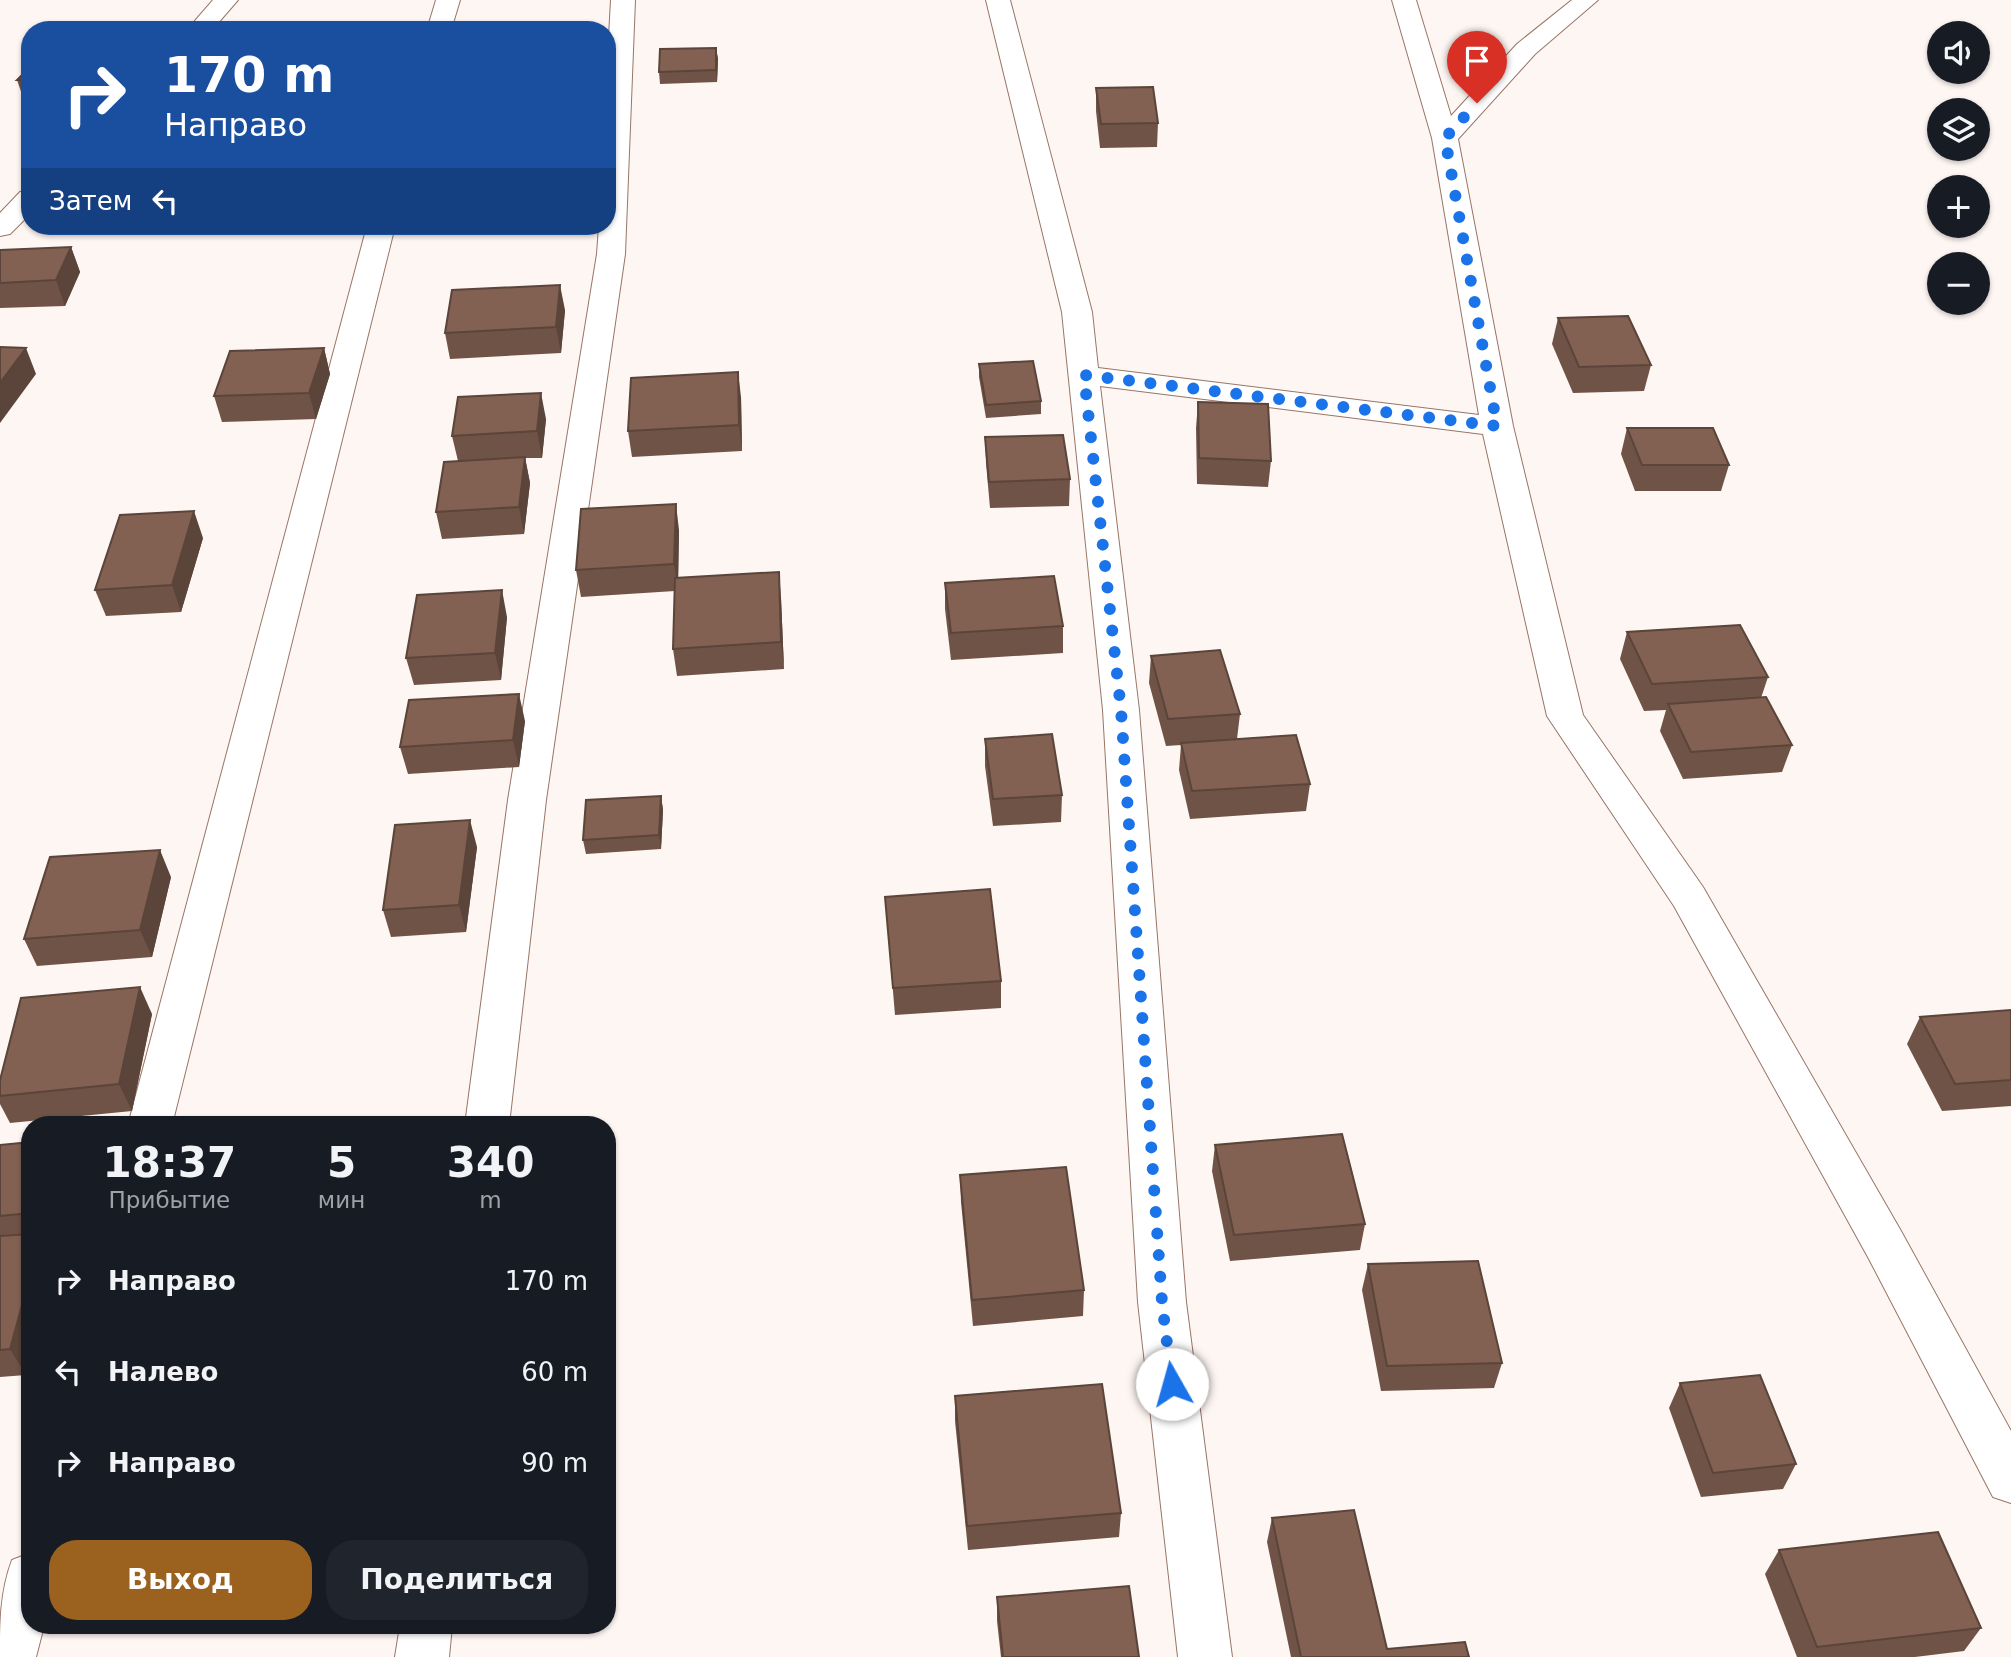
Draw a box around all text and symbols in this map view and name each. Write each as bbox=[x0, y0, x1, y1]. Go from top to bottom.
map controls bbox=[1927, 21, 1990, 315]
button: sound bbox=[1927, 21, 1990, 84]
pin bbox=[1447, 31, 1507, 103]
icon: arrive bbox=[1458, 42, 1496, 80]
text: 170 m bbox=[164, 47, 334, 104]
icon: right bbox=[49, 49, 140, 140]
button: layers bbox=[1927, 98, 1990, 161]
text: Направо bbox=[164, 106, 307, 144]
button: + bbox=[1927, 175, 1990, 238]
icon: left bbox=[146, 182, 184, 220]
text: Затем bbox=[49, 186, 132, 216]
button: − bbox=[1927, 252, 1990, 315]
text: 18:37 bbox=[103, 1138, 236, 1187]
text: 5 bbox=[327, 1138, 356, 1187]
text: 340 bbox=[447, 1138, 534, 1187]
text: Прибытие bbox=[109, 1187, 230, 1213]
text: мин bbox=[318, 1187, 365, 1213]
text: m bbox=[479, 1187, 502, 1213]
icon: right bbox=[49, 1262, 87, 1300]
text: Направо bbox=[108, 1266, 236, 1296]
text: 170 m bbox=[505, 1266, 588, 1296]
position arrow bbox=[1135, 1347, 1209, 1421]
icon: left bbox=[49, 1353, 87, 1391]
text: Налево bbox=[108, 1357, 218, 1387]
text: 60 m bbox=[521, 1357, 588, 1387]
icon: right bbox=[49, 1444, 87, 1482]
text: Направо bbox=[108, 1448, 236, 1478]
text: 90 m bbox=[521, 1448, 588, 1478]
button: Выход bbox=[49, 1540, 312, 1620]
button: Поделиться bbox=[326, 1540, 588, 1620]

